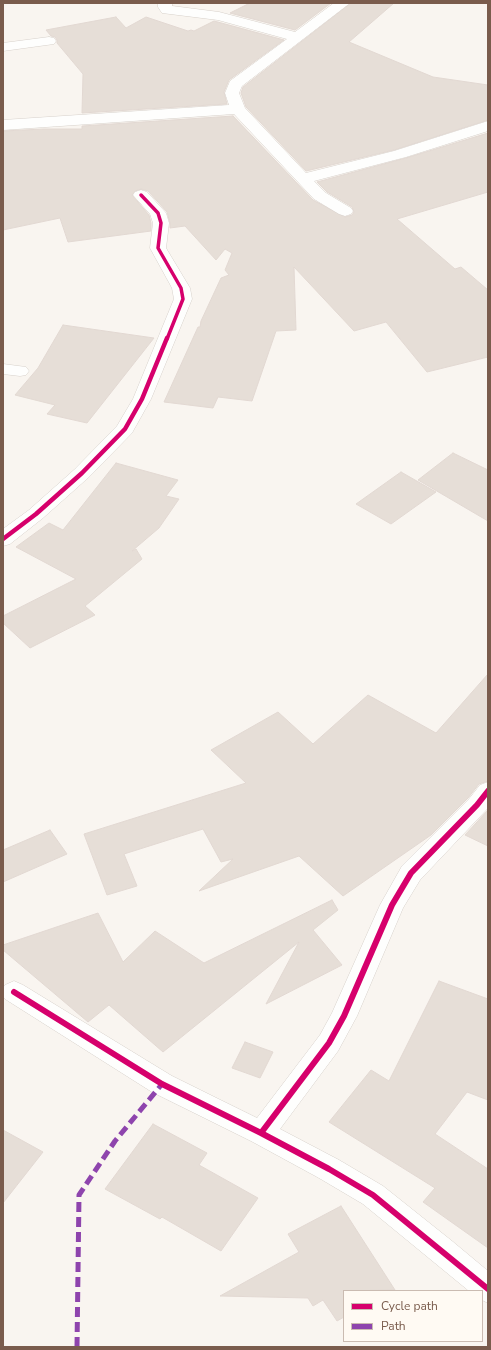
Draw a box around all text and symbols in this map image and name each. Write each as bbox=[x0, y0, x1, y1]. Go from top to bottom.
legend bbox=[343, 1290, 483, 1342]
text: Cycle path bbox=[381, 1298, 438, 1314]
text: Path bbox=[381, 1318, 406, 1334]

